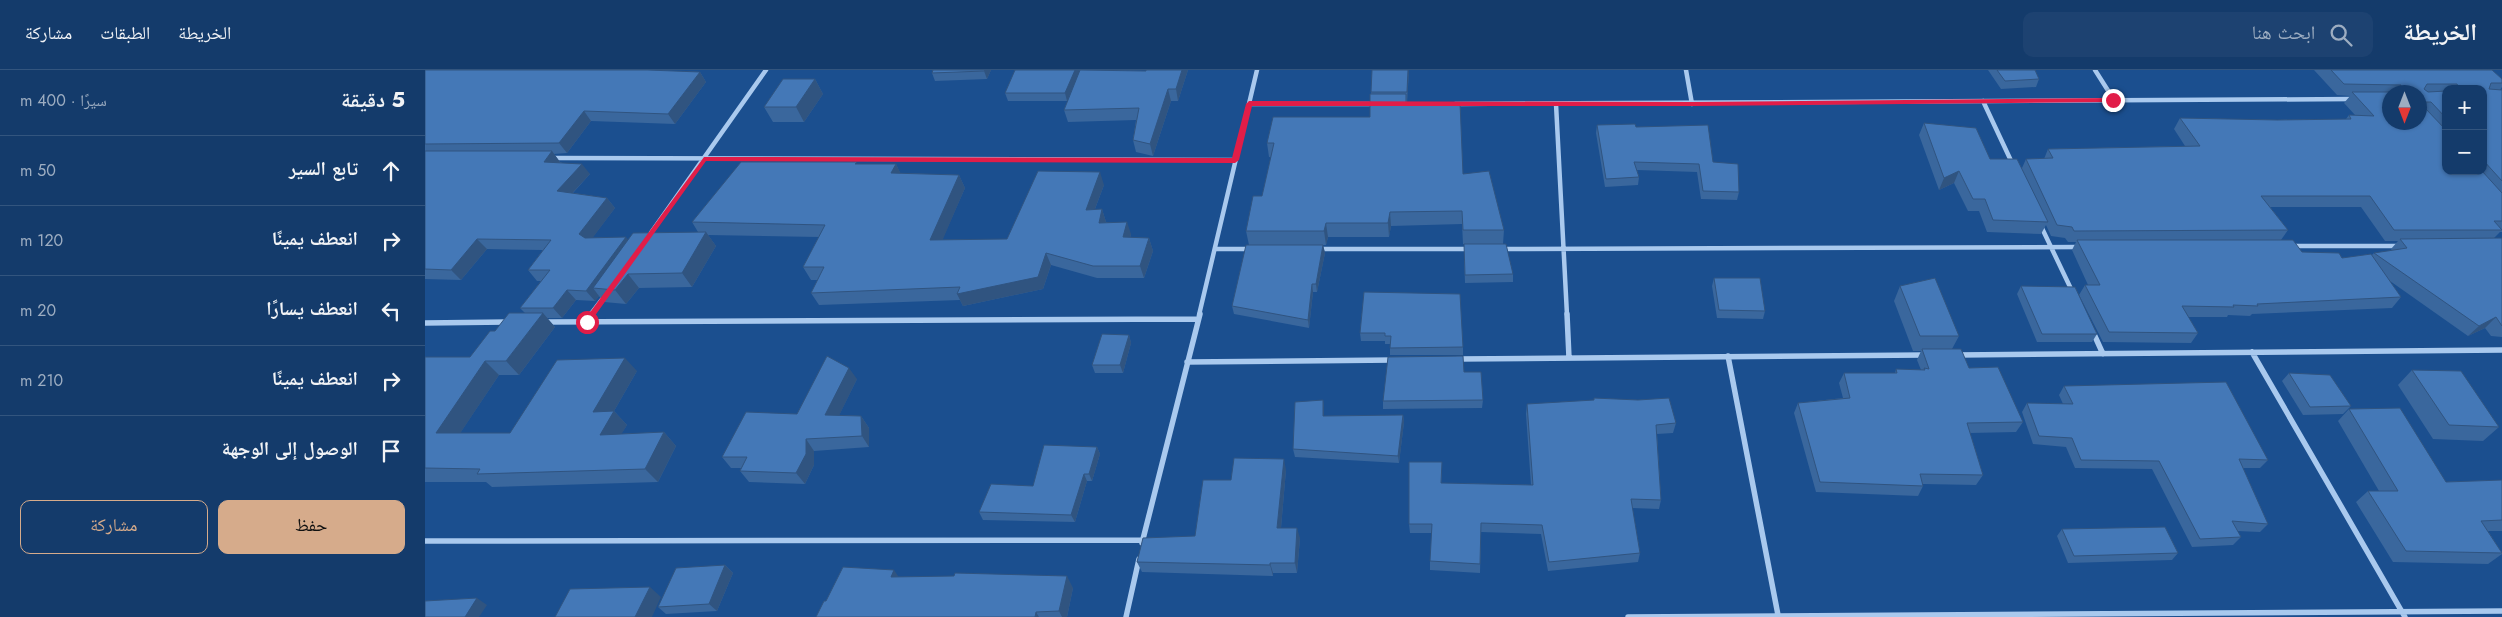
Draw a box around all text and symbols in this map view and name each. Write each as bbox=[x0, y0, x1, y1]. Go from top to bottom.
search box bbox=[2023, 12, 2373, 57]
text: الخريطة bbox=[2403, 14, 2477, 49]
text: ابحث هنا bbox=[2252, 19, 2315, 46]
text: مشاركة bbox=[25, 20, 72, 46]
text: الطبقات bbox=[100, 20, 150, 46]
text: الخريطة bbox=[178, 20, 231, 46]
icon: search bbox=[2327, 21, 2355, 49]
text: 5 دقيقة bbox=[341, 85, 405, 115]
north arrow bbox=[2382, 85, 2427, 130]
map controls bbox=[2442, 85, 2487, 175]
button: + bbox=[2442, 85, 2487, 130]
text: سيرًا · 400 m bbox=[20, 89, 107, 112]
route end bbox=[2102, 89, 2125, 112]
button: − bbox=[2442, 130, 2487, 175]
text: تابع السير bbox=[289, 155, 358, 182]
icon: ahead bbox=[377, 157, 405, 185]
text: 50 m bbox=[20, 159, 56, 182]
text: انعطف يمينًا bbox=[272, 225, 358, 252]
icon: right bbox=[377, 227, 405, 255]
text: 120 m bbox=[20, 229, 63, 252]
text: انعطف يسارًا bbox=[266, 295, 358, 322]
icon: left bbox=[377, 297, 405, 325]
text: 20 m bbox=[20, 299, 56, 322]
route start bbox=[576, 311, 599, 334]
text: انعطف يمينًا bbox=[272, 365, 358, 392]
icon: right bbox=[377, 367, 405, 395]
text: 210 m bbox=[20, 369, 63, 392]
text: الوصول إلى الوجهة bbox=[222, 435, 358, 462]
icon: arrive bbox=[377, 437, 405, 465]
button: مشاركة bbox=[20, 500, 208, 554]
button: حفظ bbox=[218, 500, 405, 554]

